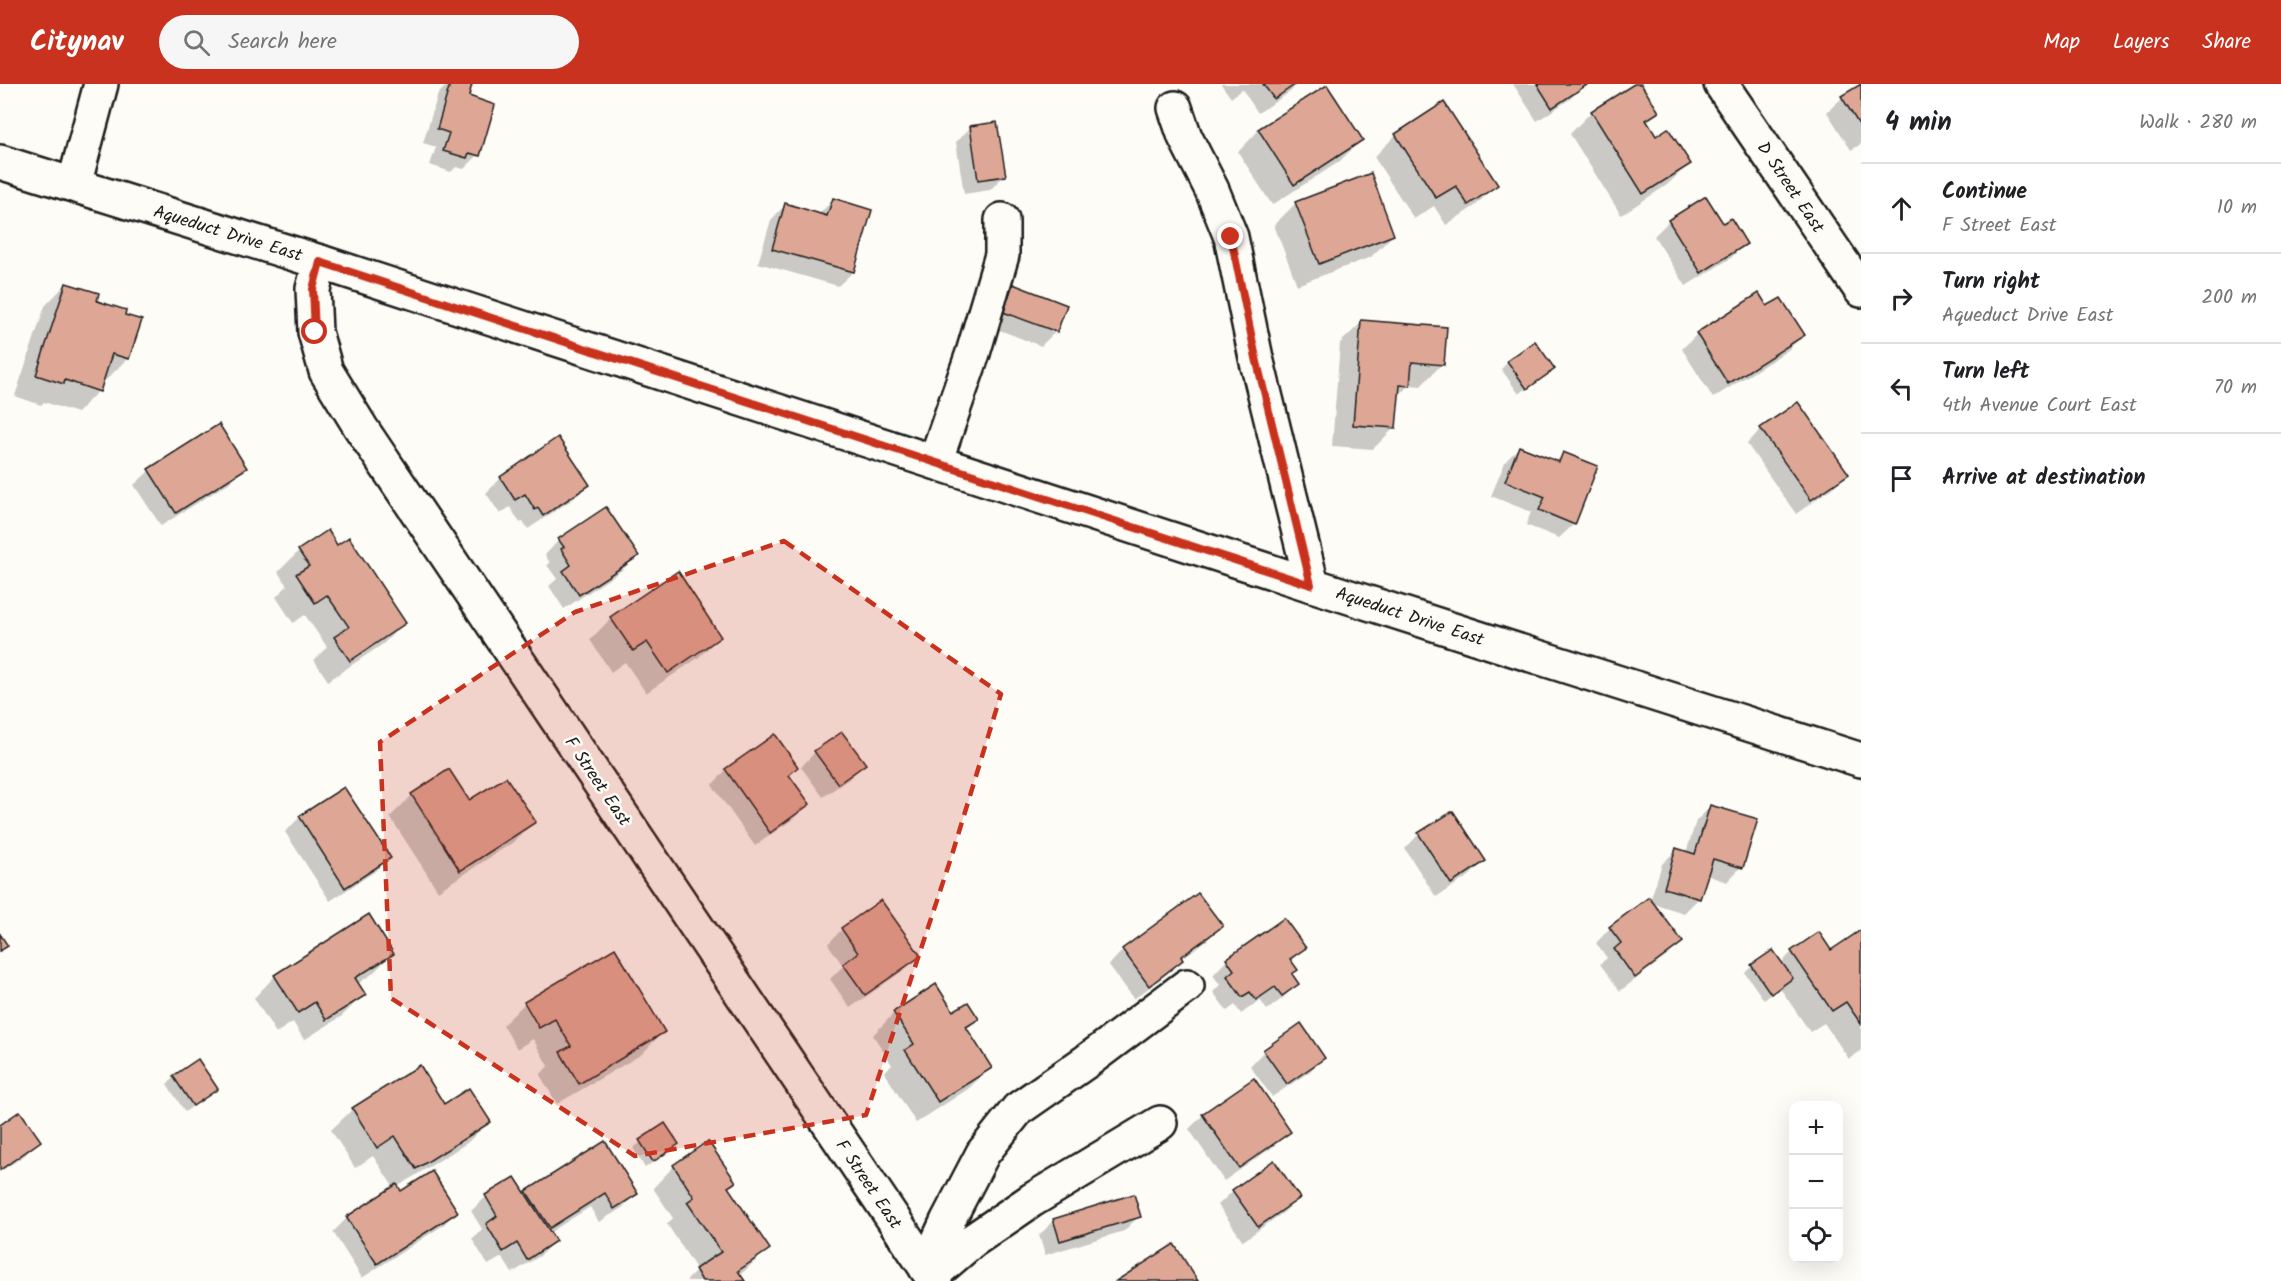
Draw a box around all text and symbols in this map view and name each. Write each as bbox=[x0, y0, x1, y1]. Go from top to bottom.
search box bbox=[159, 15, 579, 69]
text: Citynav bbox=[30, 20, 123, 65]
text: Search here bbox=[228, 25, 337, 60]
icon: search bbox=[180, 26, 213, 59]
text: Map bbox=[2043, 26, 2080, 59]
text: Layers bbox=[2113, 26, 2169, 59]
text: Share bbox=[2202, 26, 2251, 59]
text: 4 min bbox=[1885, 102, 1952, 144]
text: Walk · 280 m bbox=[2139, 107, 2257, 139]
street label: D Street East bbox=[1748, 136, 1832, 240]
text: Continue bbox=[1942, 175, 2027, 210]
icon: ahead bbox=[1885, 192, 1918, 225]
text: 10 m bbox=[2217, 192, 2257, 224]
street label: Aqueduct Drive East bbox=[149, 198, 307, 271]
text: F Street East bbox=[1942, 210, 2057, 242]
route end bbox=[1217, 223, 1243, 249]
text: Turn right bbox=[1942, 265, 2040, 300]
icon: right bbox=[1885, 282, 1918, 315]
text: 200 m bbox=[2201, 282, 2257, 314]
text: Aqueduct Drive East bbox=[1942, 300, 2114, 332]
route start bbox=[301, 318, 327, 344]
text: Turn left bbox=[1942, 355, 2029, 390]
icon: left bbox=[1885, 372, 1918, 405]
text: 70 m bbox=[2214, 372, 2257, 404]
text: 4th Avenue Court East bbox=[1942, 390, 2137, 422]
text: Arrive at destination bbox=[1942, 461, 2145, 496]
icon: arrive bbox=[1885, 462, 1918, 495]
street label: Aqueduct Drive East bbox=[1332, 580, 1488, 655]
street label: F Street East bbox=[556, 731, 638, 834]
map controls bbox=[1789, 1101, 1843, 1263]
button: + bbox=[1789, 1101, 1843, 1155]
street label: F Street East bbox=[827, 1134, 909, 1237]
button: − bbox=[1789, 1155, 1843, 1209]
button: locate bbox=[1789, 1209, 1843, 1263]

